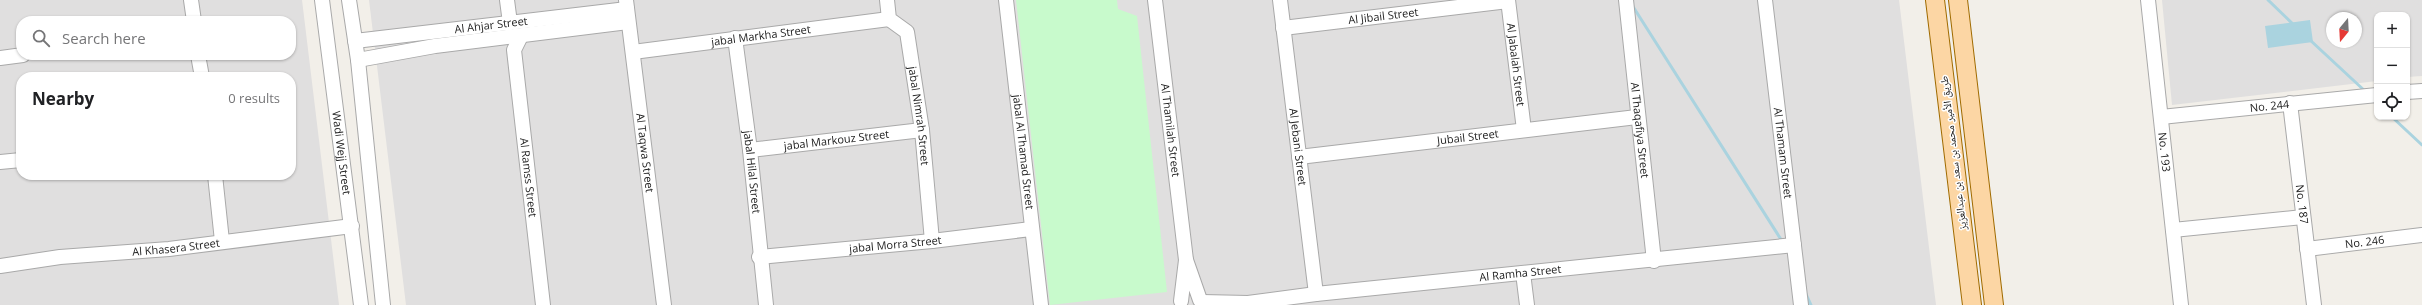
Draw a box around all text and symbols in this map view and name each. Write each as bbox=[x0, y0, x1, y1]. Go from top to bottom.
street label: Al Jibail Street bbox=[1347, 4, 1419, 27]
north arrow bbox=[2326, 12, 2362, 48]
map controls bbox=[2374, 12, 2410, 120]
button: + bbox=[2374, 12, 2410, 48]
street label: Al Ahjar Street bbox=[454, 13, 528, 36]
search box bbox=[16, 16, 296, 60]
street label: jabal Markha Street bbox=[709, 21, 812, 49]
street label: Al Jabalah Street bbox=[1504, 22, 1529, 107]
icon: search bbox=[30, 27, 52, 49]
text: Search here bbox=[62, 28, 146, 48]
button: − bbox=[2374, 48, 2410, 84]
street label: jabal Nimrah Street bbox=[905, 64, 933, 166]
street label: طريق الأمير محمد بن سعد بن عبدالعزيز bbox=[1936, 75, 1970, 232]
street label: Al Thaqafiya Street bbox=[1628, 82, 1653, 179]
street label: Al Thamilah Street bbox=[1158, 83, 1184, 178]
button: locate bbox=[2374, 84, 2410, 120]
text: Nearby bbox=[32, 87, 94, 110]
text: 0 results bbox=[228, 89, 280, 107]
street label: jabal Al Thamad Street bbox=[1010, 93, 1038, 210]
street label: No. 244 bbox=[2249, 96, 2291, 115]
street label: Al Thamam Street bbox=[1771, 106, 1796, 199]
street label: Al Jebani Street bbox=[1286, 107, 1311, 186]
street label: Wadi Wejj Street bbox=[329, 110, 355, 195]
street label: Al Taqwa Street bbox=[633, 112, 658, 193]
street label: Jubail Street bbox=[1435, 125, 1499, 148]
street label: jabal Markouz Street bbox=[782, 126, 890, 153]
street label: jabal Hilal Street bbox=[740, 128, 765, 214]
street label: No. 193 bbox=[2155, 132, 2175, 173]
street label: Al Ramss Street bbox=[517, 137, 541, 218]
street label: No. 187 bbox=[2293, 184, 2312, 225]
street label: jabal Morra Street bbox=[848, 232, 942, 256]
street label: No. 246 bbox=[2344, 232, 2385, 251]
street label: Al Khasera Street bbox=[132, 235, 221, 259]
street label: Al Ramha Street bbox=[1479, 261, 1562, 284]

